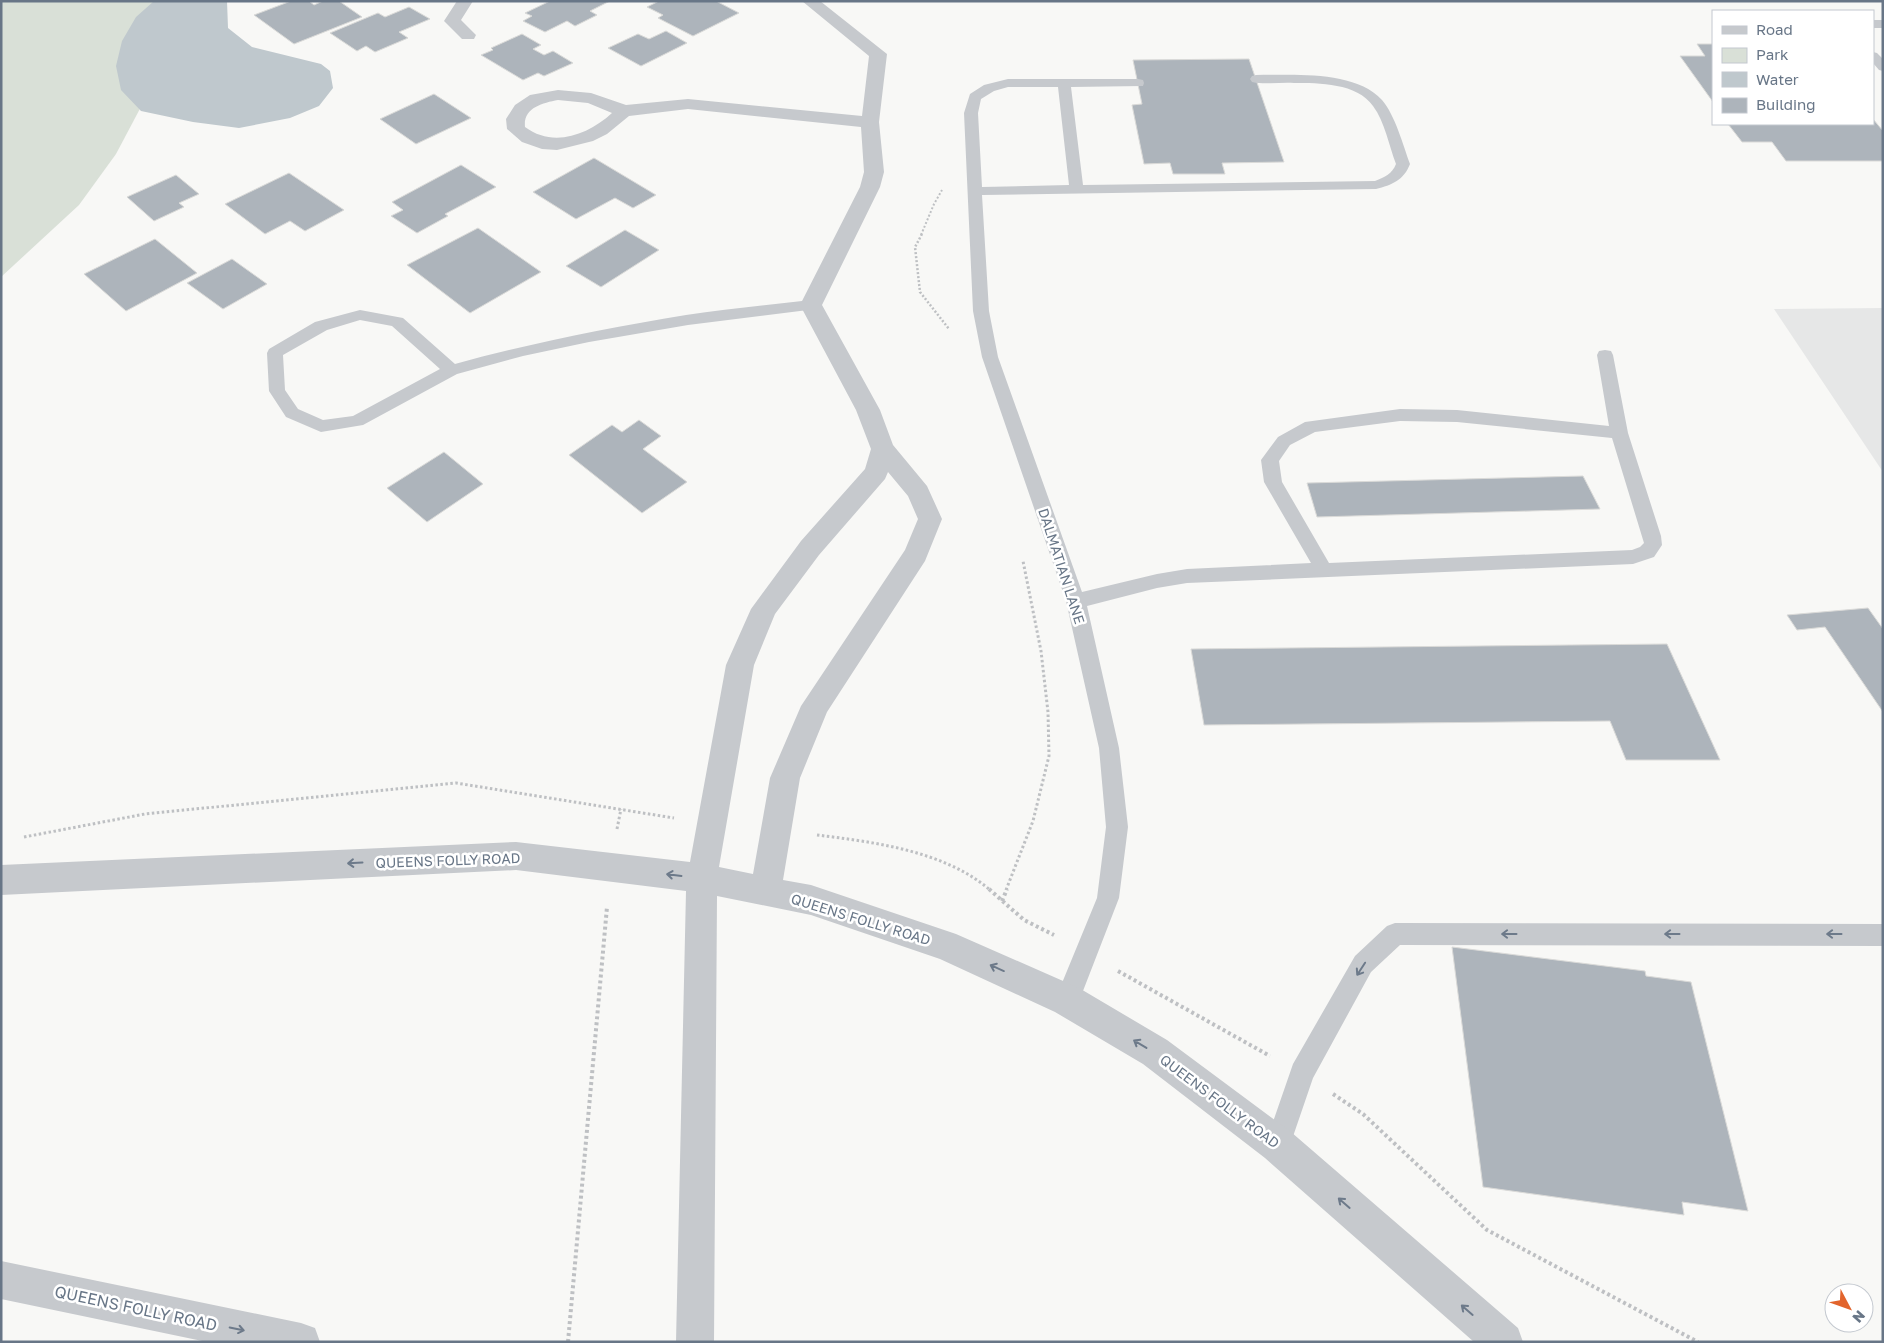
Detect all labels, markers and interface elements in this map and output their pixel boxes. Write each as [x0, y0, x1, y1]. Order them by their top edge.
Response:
legend [1712, 10, 1874, 125]
text: Road [1756, 20, 1793, 38]
text: Park [1756, 45, 1789, 63]
text: Water [1756, 70, 1799, 88]
text: Building [1756, 95, 1816, 113]
street label: DALMATIAN LANE [1035, 506, 1089, 626]
street label: QUEENS FOLLY ROAD [375, 849, 521, 871]
one-way arrow [347, 859, 363, 868]
one-way arrow [666, 870, 682, 880]
street label: QUEENS FOLLY ROAD [789, 890, 933, 948]
one-way arrow [1501, 929, 1518, 939]
one-way arrow [1664, 929, 1680, 939]
one-way arrow [1826, 929, 1842, 939]
one-way arrow [1356, 961, 1366, 975]
one-way arrow [990, 963, 1005, 973]
one-way arrow [1134, 1038, 1148, 1048]
street label: QUEENS FOLLY ROAD [1157, 1051, 1283, 1151]
one-way arrow [1338, 1197, 1351, 1209]
street label: QUEENS FOLLY ROAD [53, 1281, 219, 1335]
north arrow [1824, 1283, 1874, 1333]
one-way arrow [1461, 1304, 1474, 1315]
text: N [1849, 1307, 1869, 1326]
one-way arrow [229, 1324, 245, 1334]

